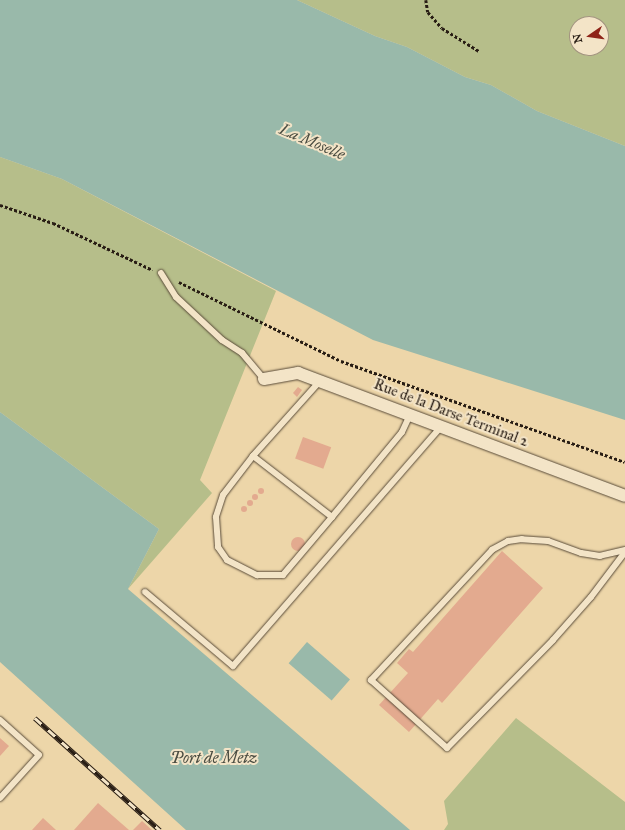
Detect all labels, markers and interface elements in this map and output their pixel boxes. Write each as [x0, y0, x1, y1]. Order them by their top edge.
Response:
north arrow [569, 16, 609, 56]
text: N [570, 33, 585, 45]
water label: La Moselle [276, 120, 348, 164]
street label: Rue de la Darse Terminal 2 [371, 375, 531, 451]
water label: Port de Metz [171, 748, 257, 768]

